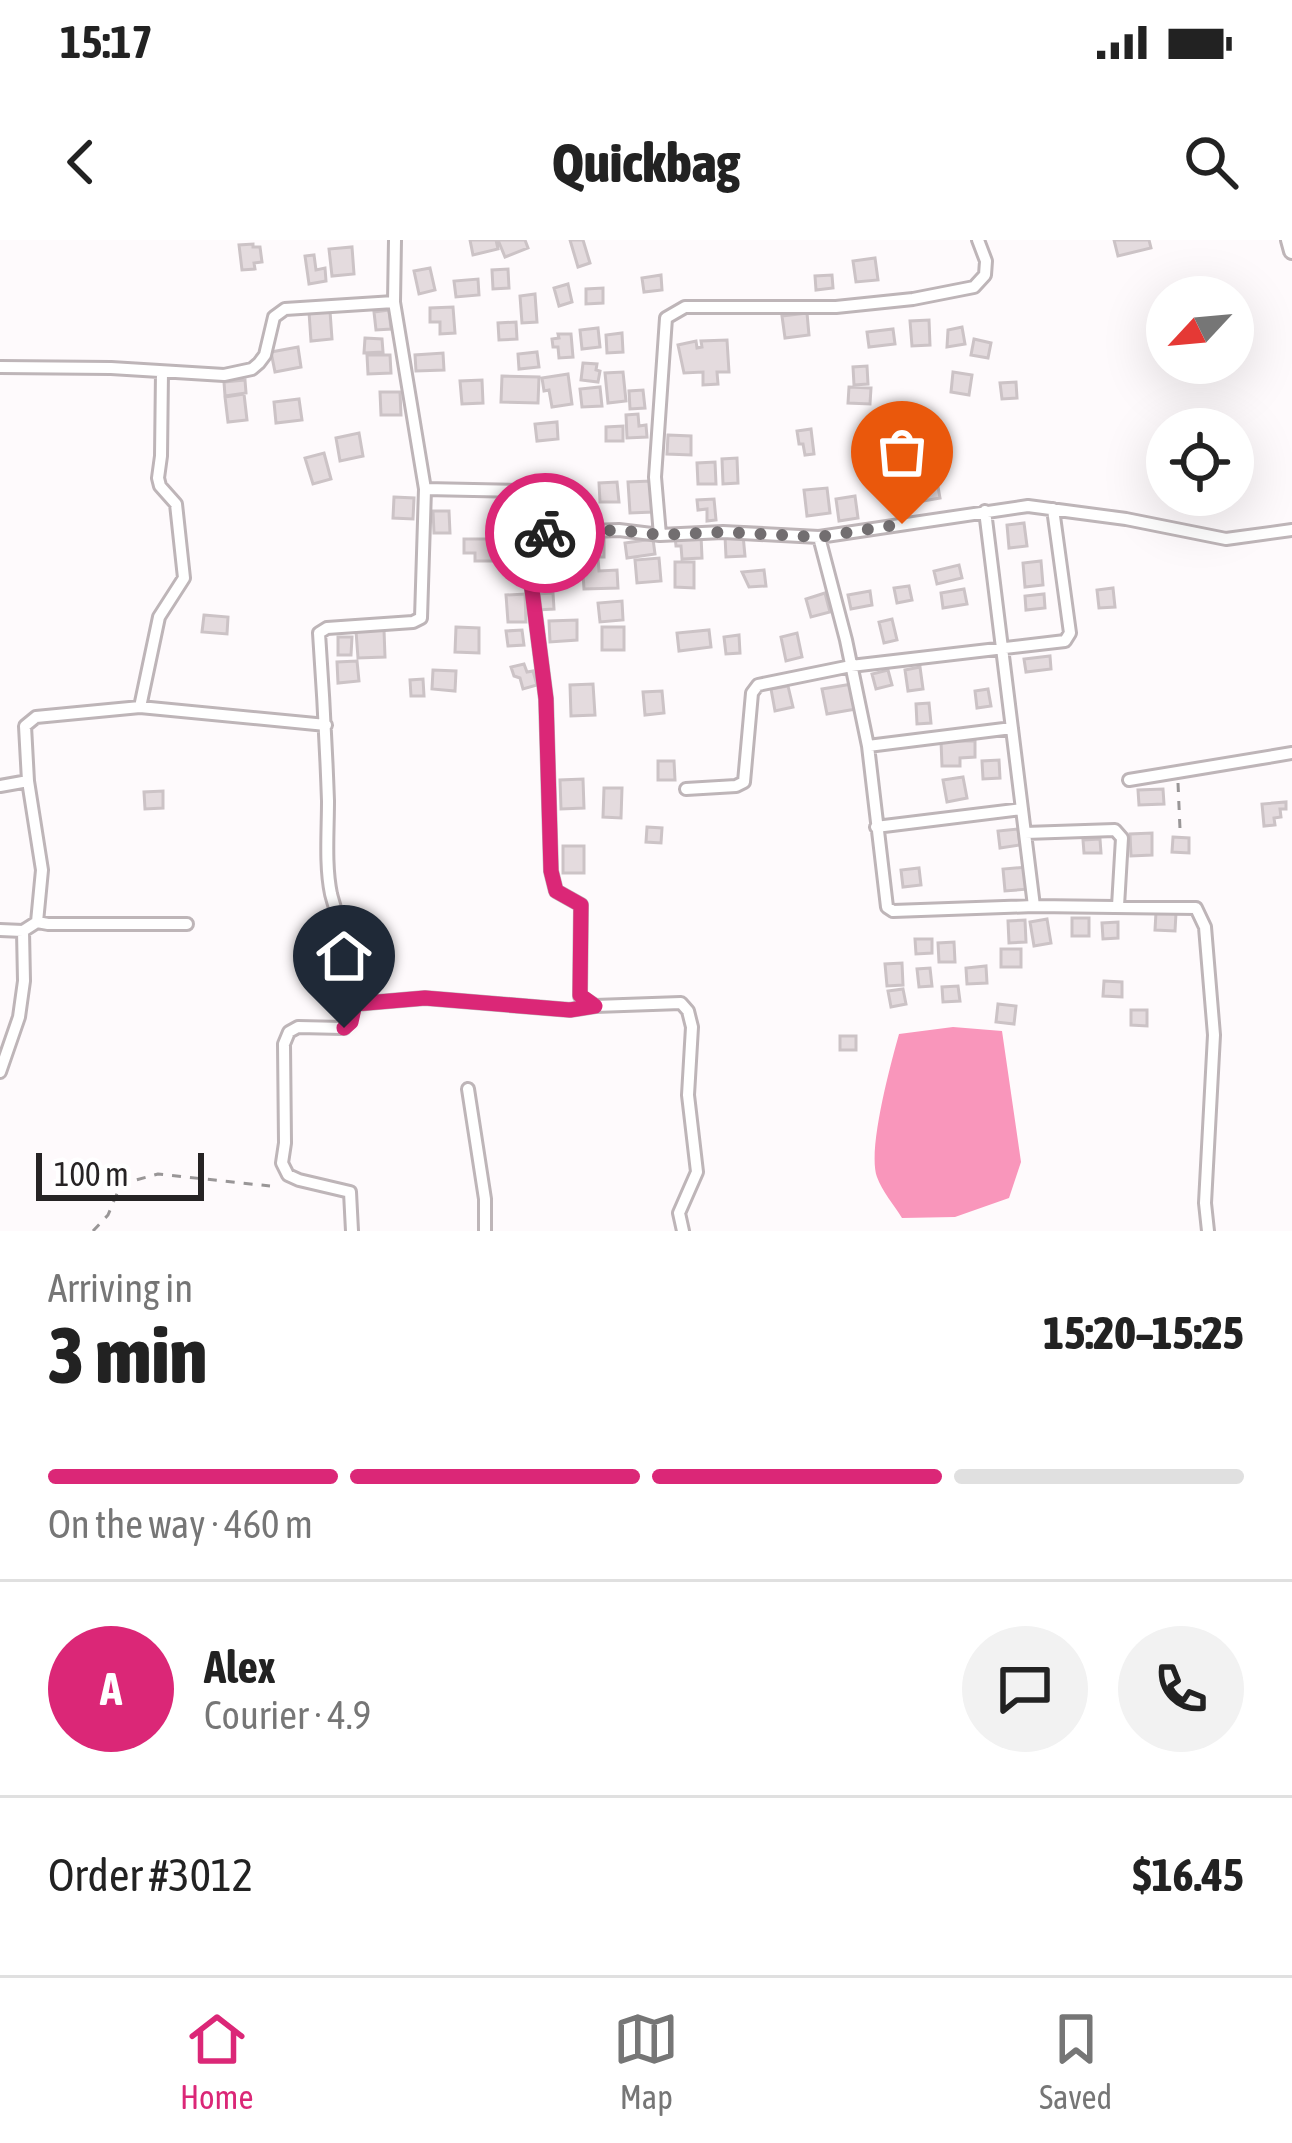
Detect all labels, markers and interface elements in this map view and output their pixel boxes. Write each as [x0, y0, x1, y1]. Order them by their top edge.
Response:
text: 15:17 [60, 16, 153, 68]
icon: back [48, 129, 114, 195]
icon: search [1178, 129, 1244, 195]
text: Quickbag [552, 132, 740, 193]
north arrow [1146, 276, 1254, 384]
map controls [1146, 276, 1254, 516]
pin [851, 401, 953, 524]
button: locate [1146, 408, 1254, 516]
icon: bag [869, 419, 935, 485]
courier [485, 473, 605, 593]
icon: bike [512, 500, 578, 566]
pin [293, 905, 395, 1028]
icon: home [311, 923, 377, 989]
scale bar [36, 1147, 204, 1200]
text: 100 m [54, 1155, 129, 1193]
text: Arriving in [48, 1266, 193, 1310]
text: 15:20–15:25 [1043, 1307, 1244, 1359]
text: 3 min [48, 1310, 207, 1400]
text: On the way · 460 m [48, 1502, 313, 1546]
button: chat [962, 1626, 1088, 1752]
button: phone [1118, 1626, 1244, 1752]
text: Alex [204, 1641, 276, 1693]
text: A [100, 1663, 122, 1715]
text: Courier · 4.9 [204, 1693, 371, 1737]
text: Order #3012 [48, 1849, 253, 1901]
text: $16.45 [1132, 1849, 1244, 1901]
tab: Home [180, 2006, 253, 2116]
tab: Map [613, 2006, 679, 2116]
tab: Saved [1039, 2006, 1112, 2116]

